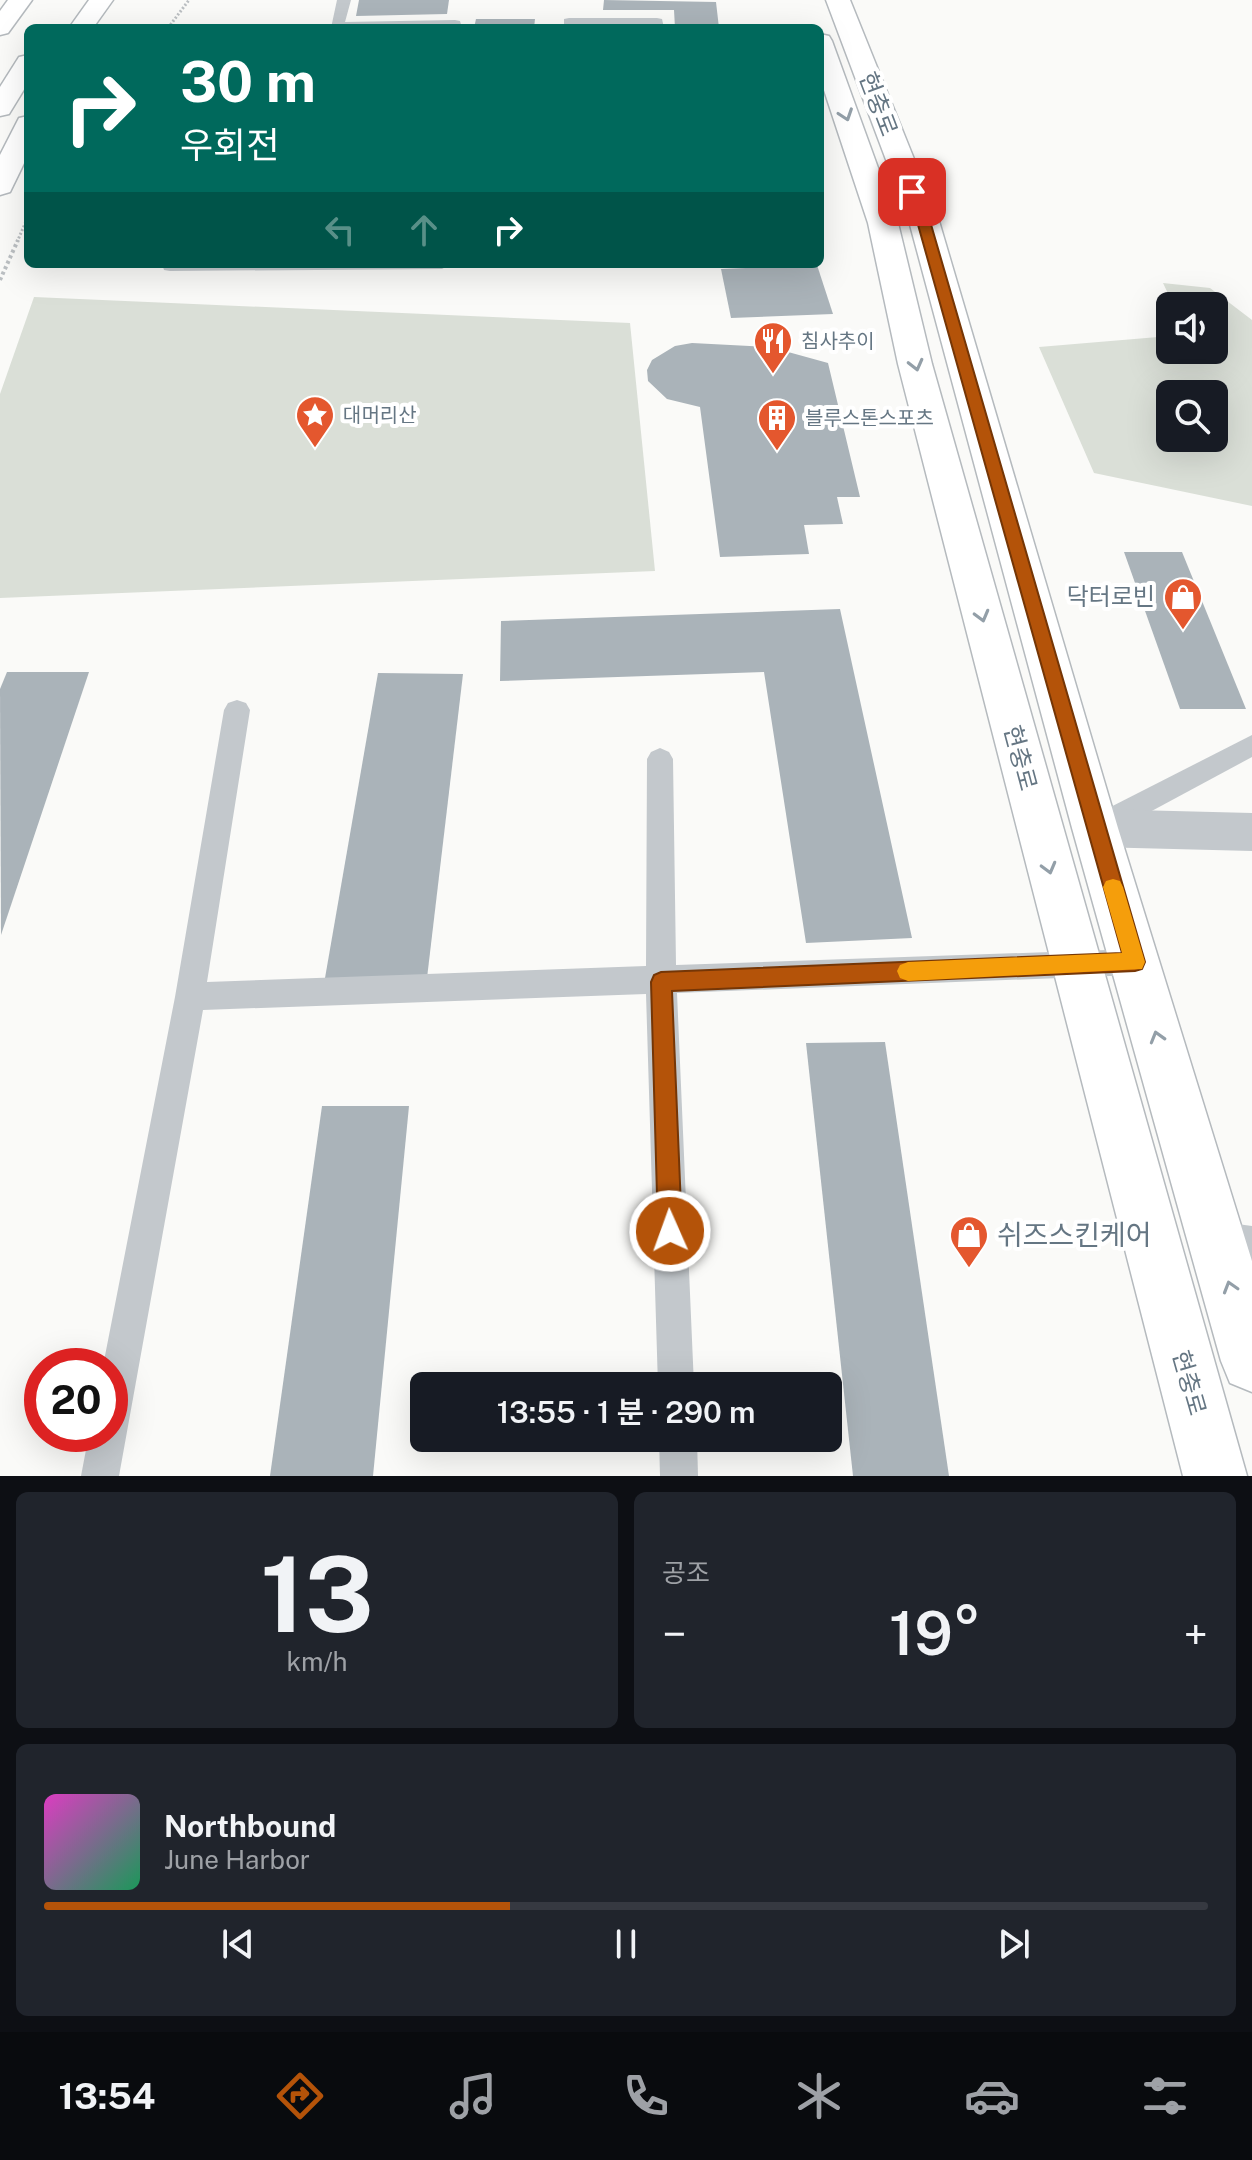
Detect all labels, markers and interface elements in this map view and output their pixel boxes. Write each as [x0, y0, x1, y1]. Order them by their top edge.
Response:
text: 30 m [180, 49, 316, 115]
icon: right [48, 56, 152, 160]
street label: 현충로 [854, 68, 904, 140]
one-way arrow [836, 107, 852, 121]
text: 우회전 [180, 124, 279, 166]
pin [878, 158, 946, 226]
icon: arrive [890, 170, 934, 214]
icon: left [318, 208, 362, 252]
icon: ahead [402, 208, 446, 252]
icon: right [486, 208, 530, 252]
map controls [1156, 292, 1228, 452]
button: sound [1156, 292, 1228, 364]
restaurant icon: 침사추이 [752, 320, 794, 375]
place label: 침사추이 [801, 329, 875, 353]
one-way arrow [906, 358, 923, 372]
button: search [1156, 380, 1228, 452]
place icon: 대머리산 [294, 394, 336, 449]
building icon: 블루스톤스포츠 [756, 397, 798, 452]
place label: 대머리산 [343, 403, 417, 427]
place label: 블루스톤스포츠 [805, 406, 934, 430]
shop icon: 닥터로빈 [1162, 576, 1204, 631]
place label: 닥터로빈 [1067, 582, 1155, 610]
one-way arrow [973, 609, 990, 623]
street label: 현충로 [999, 722, 1043, 793]
one-way arrow [1040, 860, 1057, 874]
one-way arrow [1150, 1031, 1166, 1044]
position arrow [628, 1189, 712, 1273]
shop icon: 쉬즈스킨케어 [948, 1214, 990, 1269]
place label: 쉬즈스킨케어 [997, 1218, 1152, 1251]
one-way arrow [1223, 1280, 1239, 1294]
street label: 현충로 [1167, 1347, 1213, 1418]
speed limit sign: 20 [24, 1348, 128, 1452]
text: 13:55 · 1 분 · 290 m [497, 1394, 755, 1430]
text: 13 [260, 1533, 374, 1655]
text: 공조 [662, 1557, 710, 1588]
text: 19° [889, 1598, 981, 1669]
text: − [662, 1608, 686, 1660]
text: + [1184, 1608, 1208, 1660]
text: km/h [286, 1646, 348, 1677]
text: Northbound [164, 1808, 336, 1844]
text: June Harbor [164, 1844, 310, 1875]
icon: previous [216, 1922, 260, 1966]
icon: pause [604, 1922, 648, 1966]
icon: next [992, 1922, 1036, 1966]
icon: directions [272, 2068, 328, 2124]
icon: music [445, 2068, 501, 2124]
icon: phone [618, 2068, 674, 2124]
icon: climate [791, 2068, 847, 2124]
icon: car [964, 2068, 1020, 2124]
icon: filters [1137, 2068, 1193, 2124]
text: 13:54 [59, 2075, 155, 2117]

